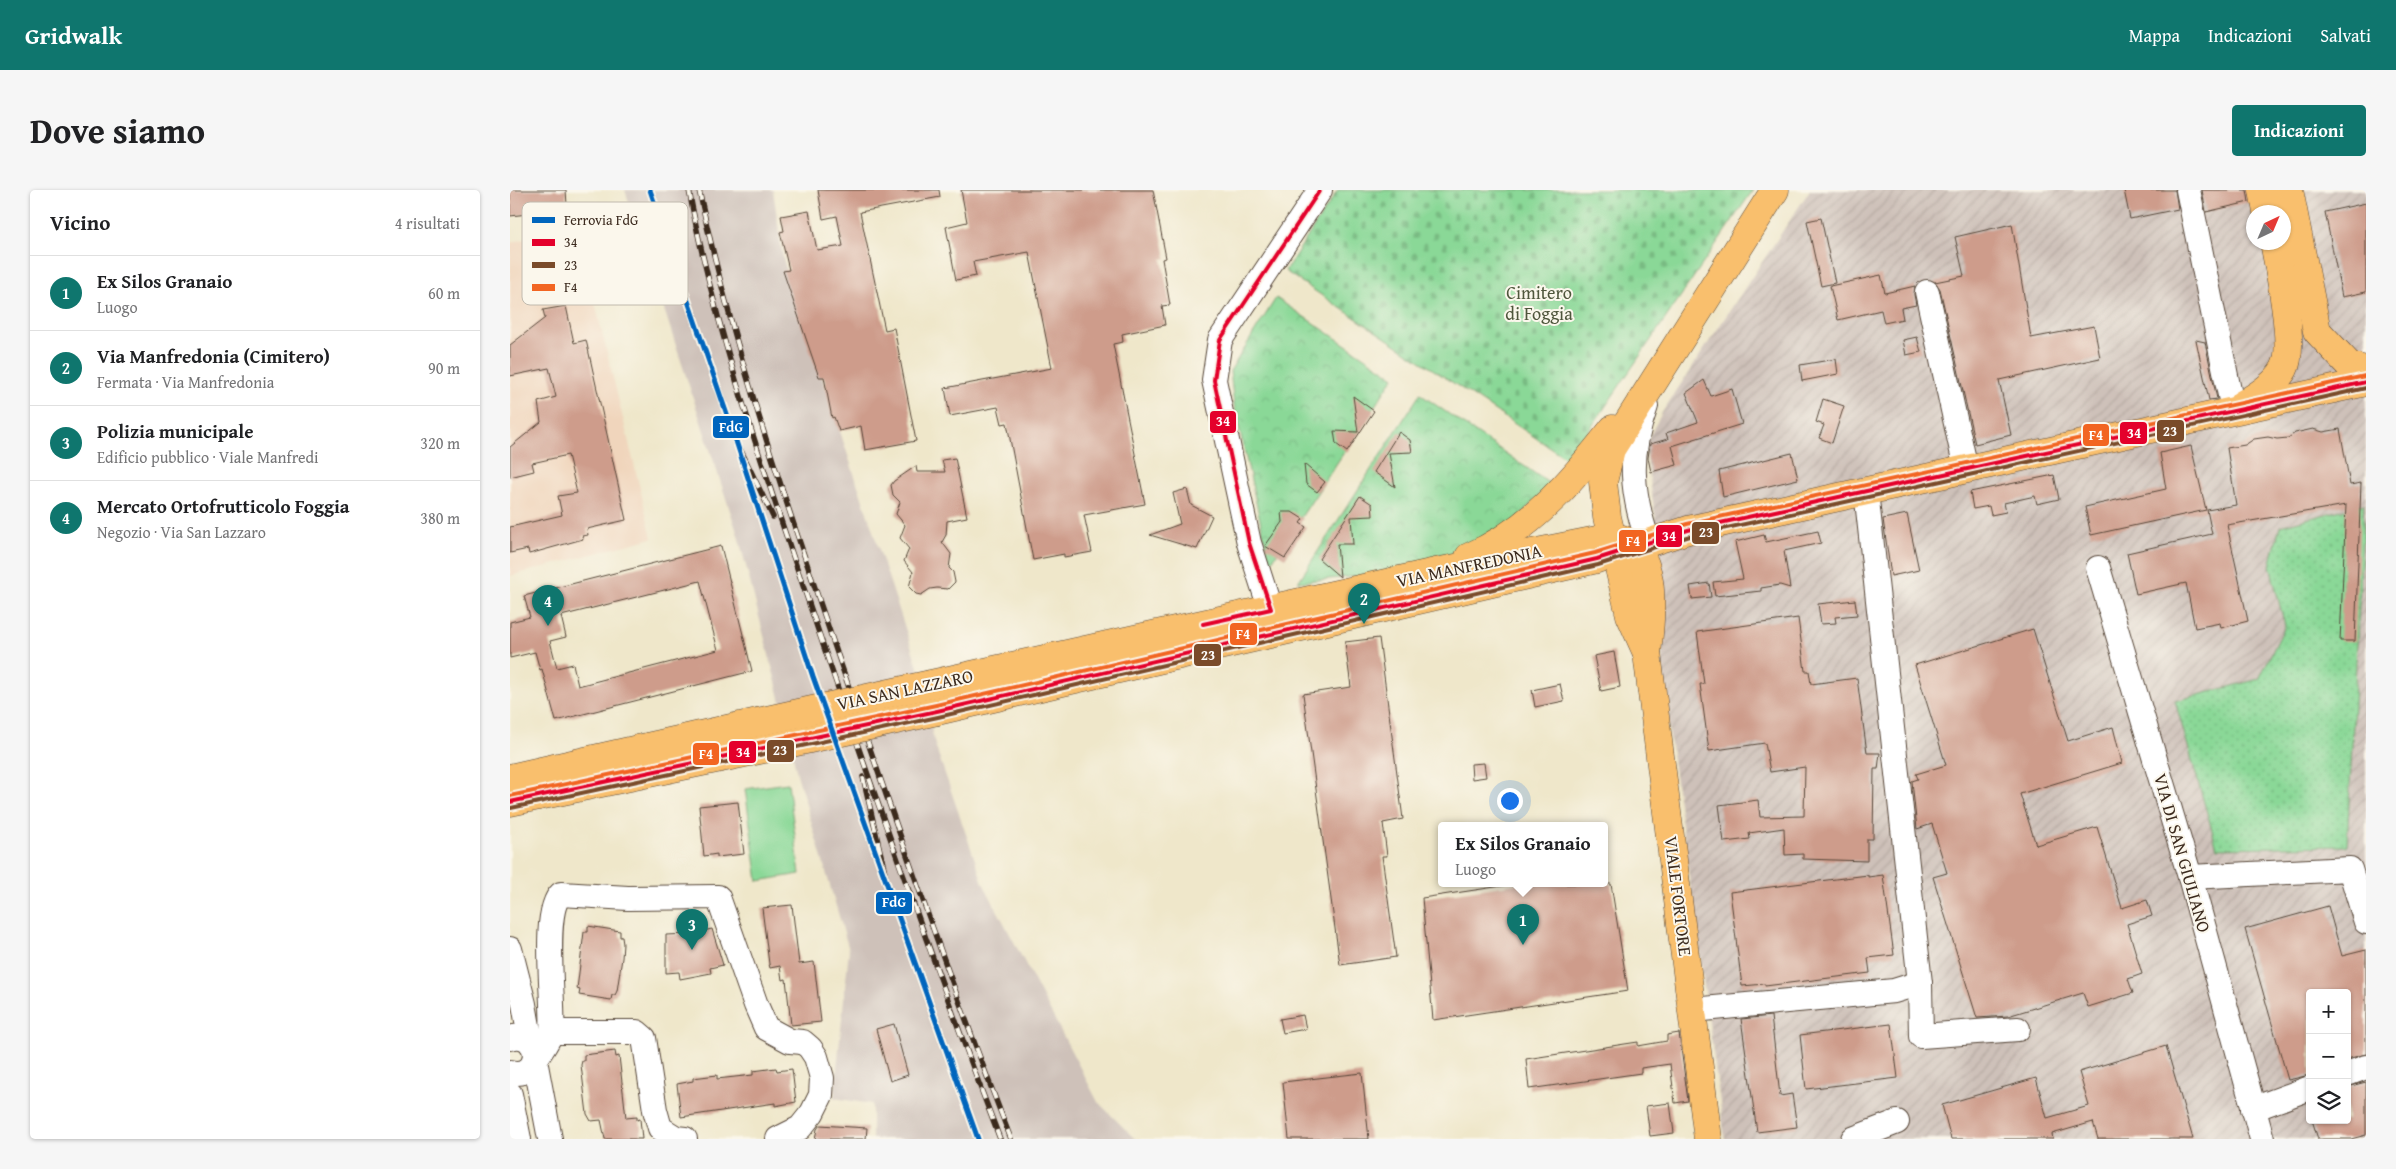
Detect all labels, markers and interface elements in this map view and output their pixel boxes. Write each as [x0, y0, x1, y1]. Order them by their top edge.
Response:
text: Gridwalk [25, 18, 122, 53]
text: Mappa [2129, 22, 2180, 49]
text: Indicazioni [2208, 22, 2292, 49]
text: Salvati [2320, 22, 2371, 49]
text: Dove siamo [30, 105, 205, 156]
button: Indicazioni [2232, 105, 2366, 156]
legend [522, 202, 688, 305]
north arrow [2246, 205, 2291, 250]
text: Vicino [50, 207, 110, 238]
text: Ferrovia FdG [564, 210, 638, 230]
text: 4 risultati [395, 211, 460, 235]
text: 34 [564, 232, 578, 252]
text: 23 [564, 255, 577, 275]
text: Ex Silos Granaio [97, 267, 232, 295]
text: F4 [564, 277, 578, 297]
park label: Cimitero di Foggia [1505, 279, 1573, 327]
text: 1 [62, 281, 70, 305]
text: 60 m [428, 281, 460, 305]
text: Luogo [97, 295, 138, 319]
text: Via Manfredonia (Cimitero) [97, 342, 330, 370]
text: 2 [62, 356, 70, 380]
text: 90 m [428, 356, 460, 380]
text: Fermata · Via Manfredonia [97, 370, 274, 394]
line badge: 34 [1209, 410, 1237, 434]
text: 34 [1216, 411, 1230, 431]
line badge: FdG [712, 415, 750, 439]
text: Polizia municipale [97, 417, 254, 445]
text: FdG [719, 417, 743, 437]
line badge: 23 [2156, 419, 2185, 443]
line badge: 34 [2119, 421, 2148, 445]
text: 23 [2163, 421, 2177, 441]
line badge: F4 [2082, 423, 2110, 447]
text: 34 [2127, 423, 2141, 443]
text: F4 [2089, 425, 2103, 445]
text: 3 [62, 431, 70, 455]
text: 320 m [420, 431, 460, 455]
text: Edificio pubblico · Viale Manfredi [97, 445, 319, 469]
text: Mercato Ortofrutticolo Foggia [97, 492, 350, 520]
text: 4 [62, 506, 70, 530]
text: 380 m [420, 506, 460, 530]
text: Negozio · Via San Lazzaro [97, 520, 266, 544]
line badge: 23 [1691, 521, 1720, 545]
text: 23 [1699, 522, 1713, 542]
line badge: 34 [1655, 524, 1683, 548]
text: 34 [1662, 526, 1676, 546]
line badge: F4 [1618, 529, 1647, 553]
text: F4 [1626, 531, 1640, 551]
street label: VIA MANFREDONIA [1394, 537, 1544, 594]
pin: 2 [1348, 583, 1380, 624]
pin: 4 [532, 585, 564, 626]
line badge: F4 [1229, 622, 1258, 646]
text: F4 [1236, 624, 1250, 644]
line badge: 23 [1193, 643, 1222, 667]
text: 23 [1201, 645, 1215, 665]
street label: VIA SAN LAZZARO [834, 662, 976, 717]
line badge: 23 [766, 739, 795, 763]
line badge: 34 [728, 740, 757, 764]
text: 23 [773, 740, 787, 760]
line badge: F4 [692, 742, 720, 766]
text: 34 [736, 742, 750, 762]
text: F4 [699, 744, 713, 764]
street label: VIA DI SAN GIULIANO [2147, 770, 2218, 935]
your location [1497, 788, 1523, 814]
popup [1438, 822, 1608, 887]
text: Ex Silos Granaio [1455, 829, 1591, 857]
street label: VIALE FORTORE [1658, 835, 1699, 957]
text: Luogo [1455, 857, 1496, 881]
line badge: FdG [875, 891, 913, 915]
text: FdG [882, 892, 906, 912]
pin: 1 [1507, 904, 1539, 945]
pin: 3 [676, 909, 708, 950]
map controls [2306, 989, 2351, 1124]
button: + [2306, 989, 2351, 1034]
button: − [2306, 1034, 2351, 1079]
button: layers [2306, 1079, 2351, 1124]

